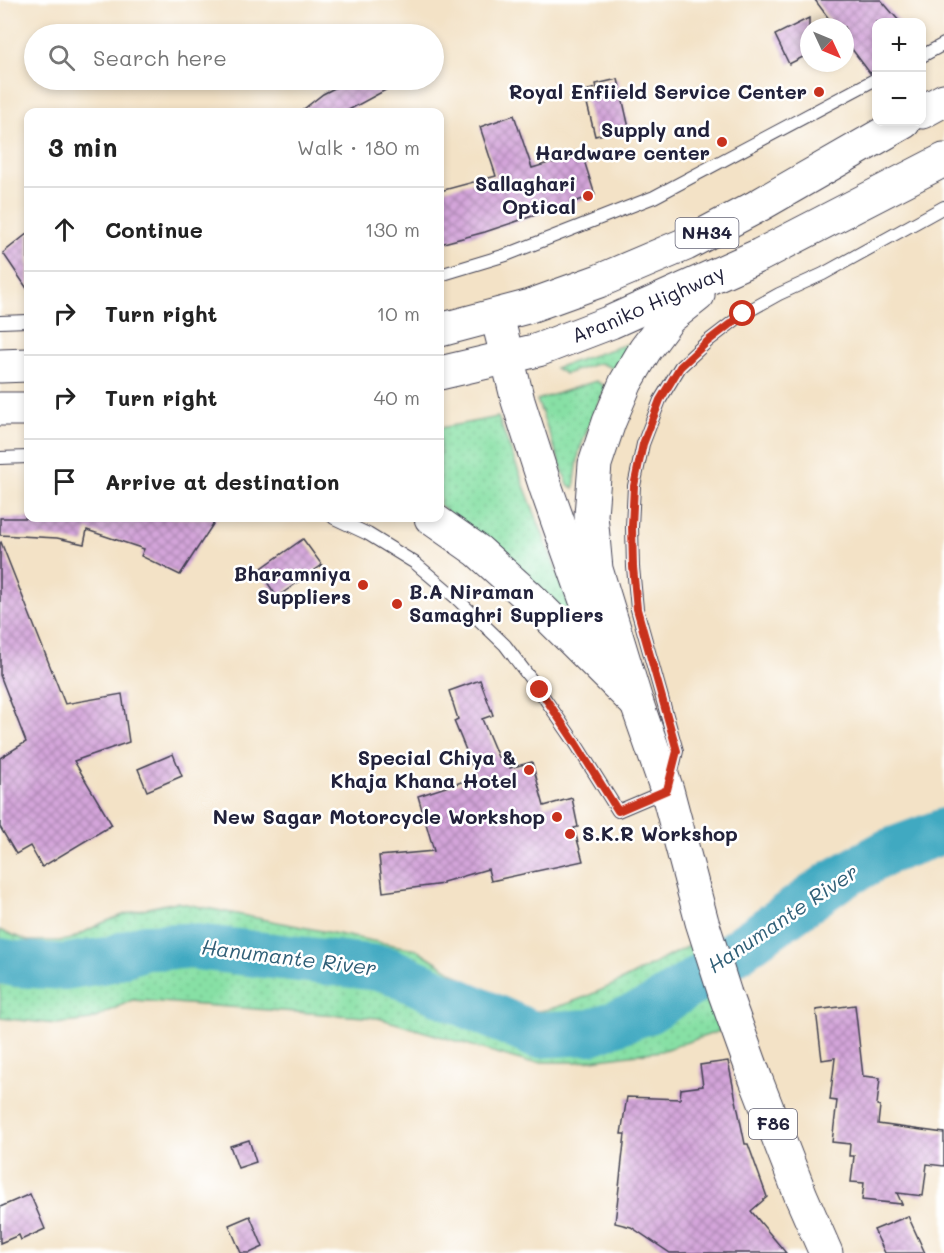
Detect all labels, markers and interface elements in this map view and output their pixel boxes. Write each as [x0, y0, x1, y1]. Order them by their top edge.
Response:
north arrow [800, 18, 854, 72]
map controls [872, 18, 926, 126]
button: + [872, 18, 926, 72]
search box [24, 24, 444, 90]
icon: search [45, 41, 78, 74]
text: Search here [93, 43, 227, 72]
button: − [872, 72, 926, 126]
place label: Royal Enfiield Service Center [509, 78, 807, 104]
marker: Royal Enfiield Service Center [812, 85, 826, 99]
place label: Supply and Hardware center [535, 116, 710, 165]
text: 3 min [48, 130, 117, 164]
text: Walk · 180 m [297, 134, 420, 160]
marker: Supply and Hardware center [715, 135, 729, 149]
place label: Sallaghari Optical [475, 170, 576, 219]
marker: Sallaghari Optical [581, 189, 595, 203]
icon: ahead [48, 213, 81, 246]
text: Continue [105, 215, 203, 244]
text: 130 m [365, 216, 420, 242]
road number: NH34 [676, 218, 738, 248]
street label: Araniko Highway [568, 259, 728, 348]
icon: right [48, 297, 81, 330]
text: Turn right [105, 299, 217, 328]
text: 10 m [376, 300, 420, 326]
route start [729, 300, 755, 326]
icon: right [48, 381, 81, 414]
text: Turn right [105, 383, 217, 412]
text: 40 m [374, 384, 420, 410]
icon: arrive [48, 465, 81, 498]
text: Arrive at destination [105, 467, 340, 496]
place label: Bharamniya Suppliers [234, 560, 351, 609]
marker: Bharamniya Suppliers [356, 578, 370, 592]
place label: B.A Niraman Samaghri Suppliers [409, 578, 604, 627]
marker: B.A Niraman Samaghri Suppliers [390, 597, 404, 611]
route end [526, 676, 552, 702]
place label: Special Chiya & Khaja Khana Hotel [331, 744, 517, 793]
marker: Special Chiya & Khaja Khana Hotel [522, 763, 536, 777]
place label: New Sagar Motorcycle Workshop [213, 803, 545, 829]
marker: New Sagar Motorcycle Workshop [550, 810, 564, 824]
place label: S.K.R Workshop [582, 820, 738, 846]
marker: S.K.R Workshop [563, 827, 577, 841]
water label: Hanumante River [702, 857, 863, 978]
water label: Hanumante River [200, 932, 378, 981]
road number: F86 [749, 1109, 797, 1139]

